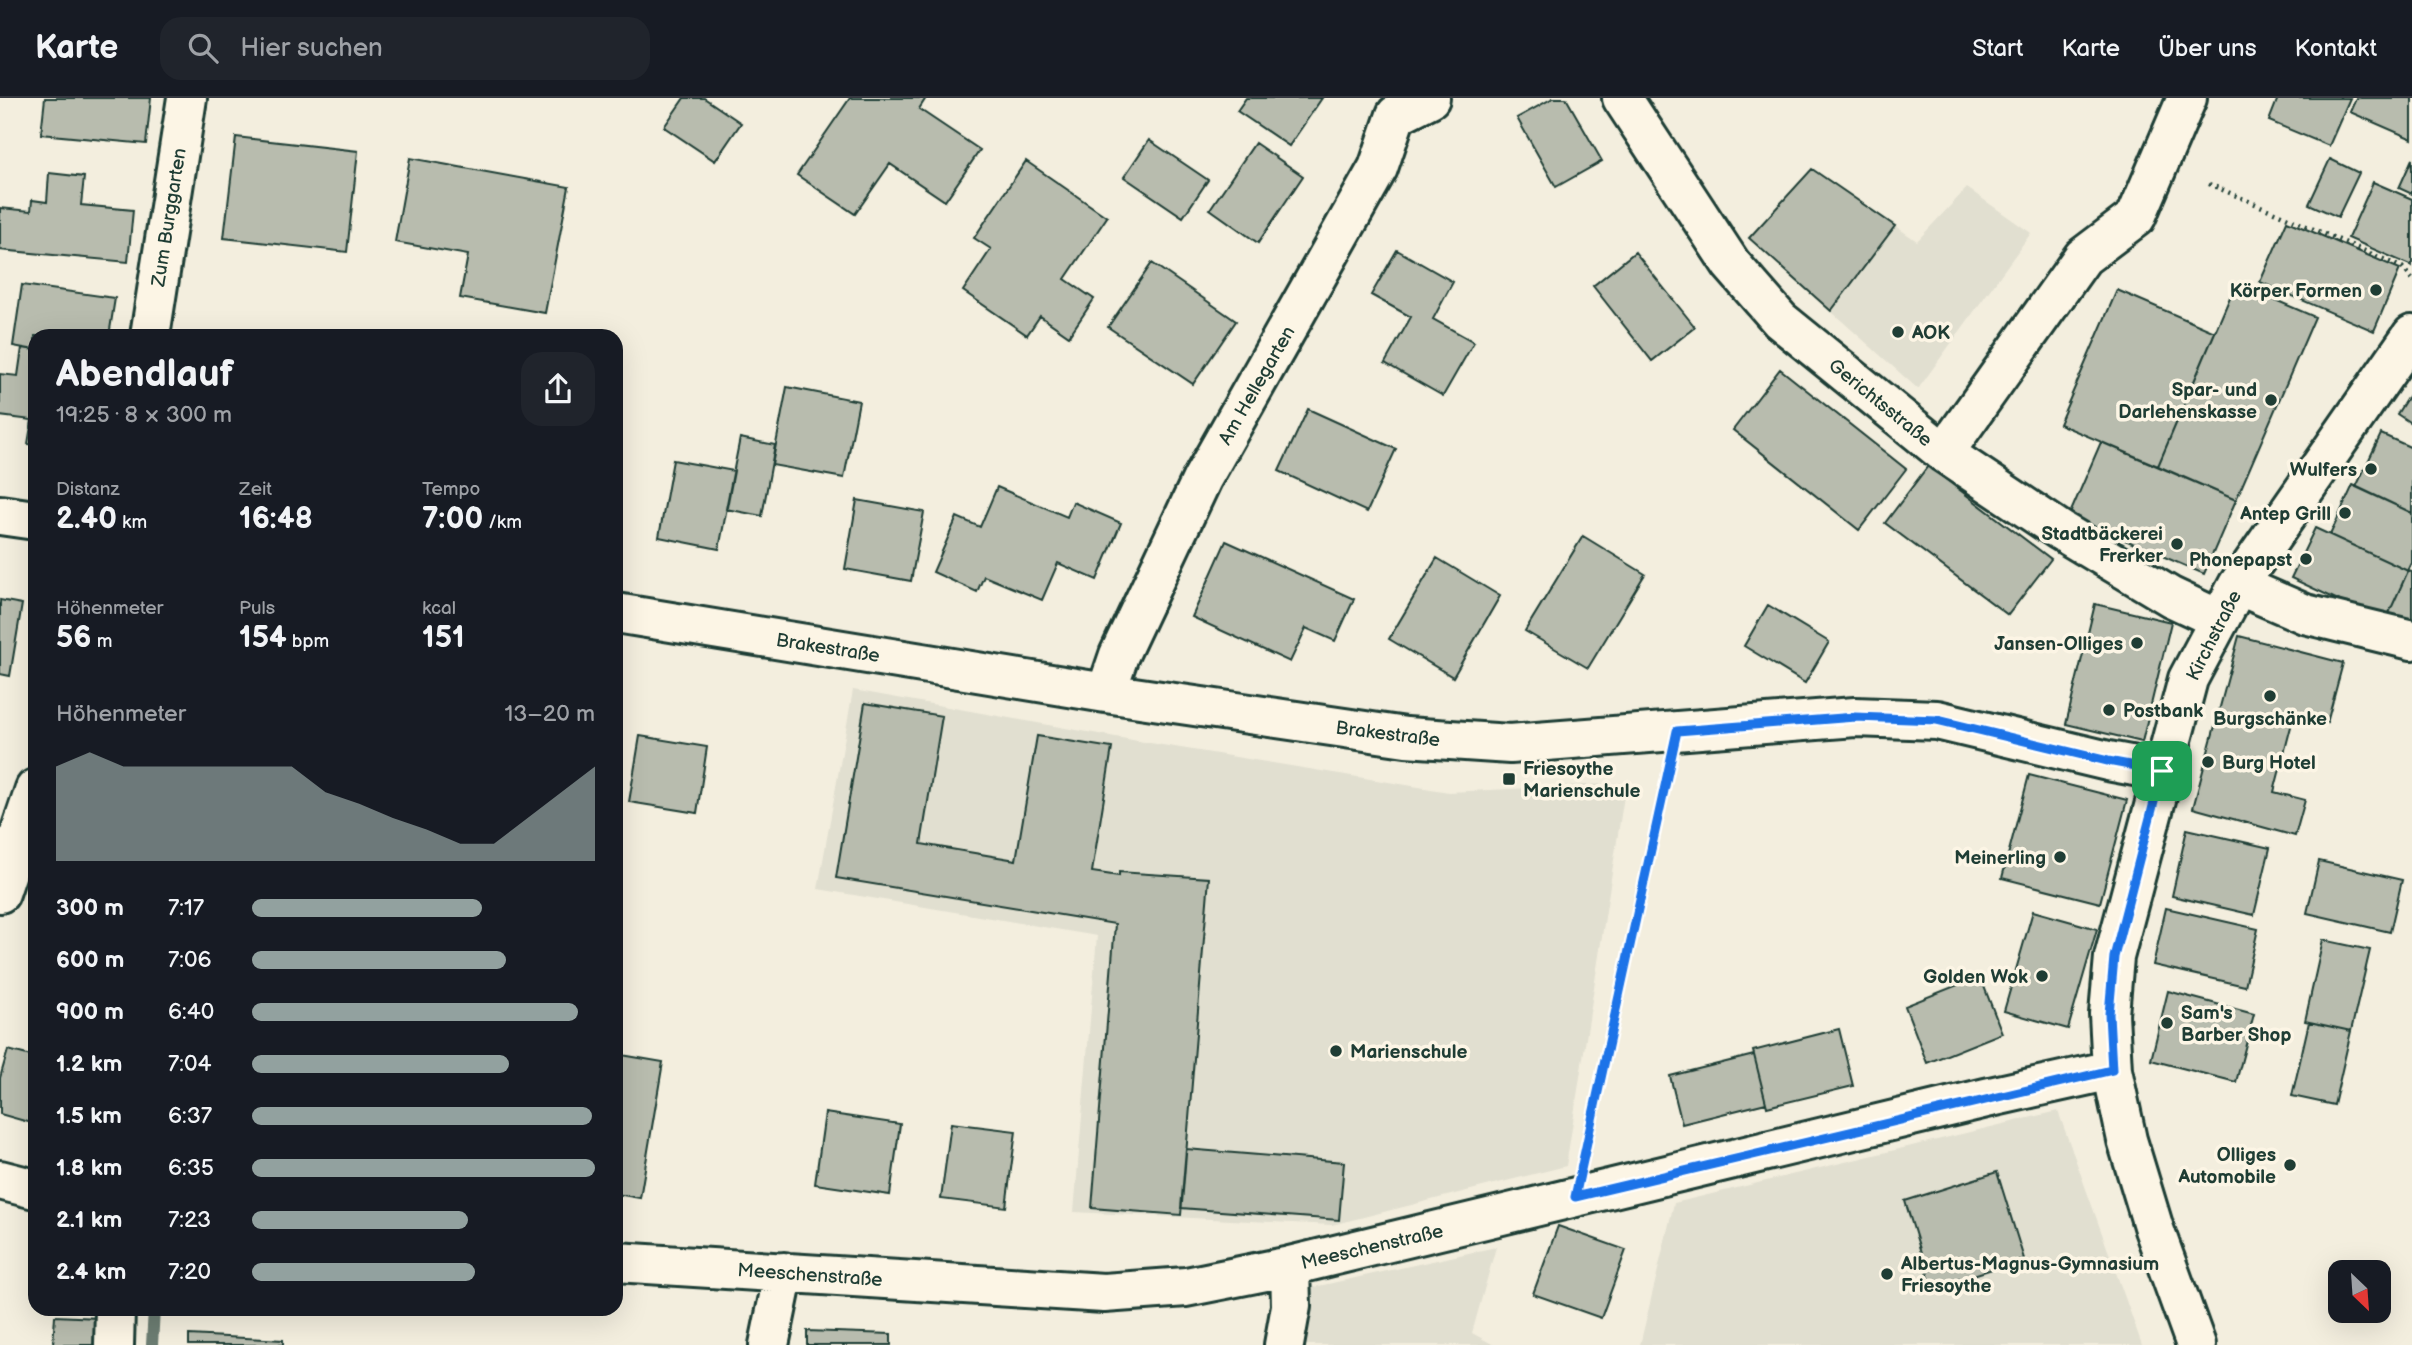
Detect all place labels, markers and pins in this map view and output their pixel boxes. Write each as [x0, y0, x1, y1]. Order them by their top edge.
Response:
place label: Körper Formen [2230, 280, 2362, 303]
marker: Körper Formen [2368, 282, 2384, 298]
place label: AOK [1911, 322, 1950, 345]
marker: AOK [1890, 324, 1906, 340]
place label: Spar- und Darlehenskasse [2118, 379, 2257, 424]
marker: Spar- und Darlehenskasse [2263, 392, 2279, 408]
place label: Wulfers [2290, 459, 2357, 482]
marker: Wulfers [2363, 461, 2379, 477]
place label: Antep Grill [2239, 503, 2331, 526]
marker: Antep Grill [2337, 505, 2353, 521]
place label: Stadtbäckerei Frerker [2041, 523, 2163, 568]
marker: Stadtbäckerei Frerker [2169, 536, 2185, 552]
place label: Phonepapst [2189, 549, 2293, 572]
marker: Phonepapst [2298, 551, 2314, 567]
place label: Jansen-Olliges [1994, 633, 2123, 656]
marker: Jansen-Olliges [2129, 635, 2145, 651]
marker: Burgschänke [2262, 688, 2278, 704]
place label: Postbank [2123, 700, 2203, 723]
marker: Postbank [2101, 702, 2117, 718]
place label: Burgschänke [2213, 708, 2327, 731]
pin [2132, 741, 2192, 801]
place label: Burg Hotel [2222, 752, 2316, 775]
marker: Burg Hotel [2200, 754, 2216, 770]
place label: Friesoythe Marienschule [1523, 758, 1641, 803]
marker: Friesoythe Marienschule [1501, 771, 1517, 787]
place label: Meinerling [1954, 847, 2046, 870]
marker: Meinerling [2052, 849, 2068, 865]
place label: Golden Wok [1923, 966, 2028, 989]
marker: Golden Wok [2034, 968, 2050, 984]
place label: Sam's Barber Shop [2181, 1002, 2291, 1047]
marker: Sam's Barber Shop [2159, 1015, 2175, 1031]
place label: Marienschule [1350, 1041, 1468, 1064]
marker: Marienschule [1328, 1043, 1344, 1059]
place label: Olliges Automobile [2177, 1144, 2276, 1189]
marker: Olliges Automobile [2282, 1157, 2298, 1173]
place label: Albertus-Magnus-Gymnasium Friesoythe [1900, 1253, 2159, 1298]
marker: Albertus-Magnus-Gymnasium Friesoythe [1879, 1266, 1895, 1282]

